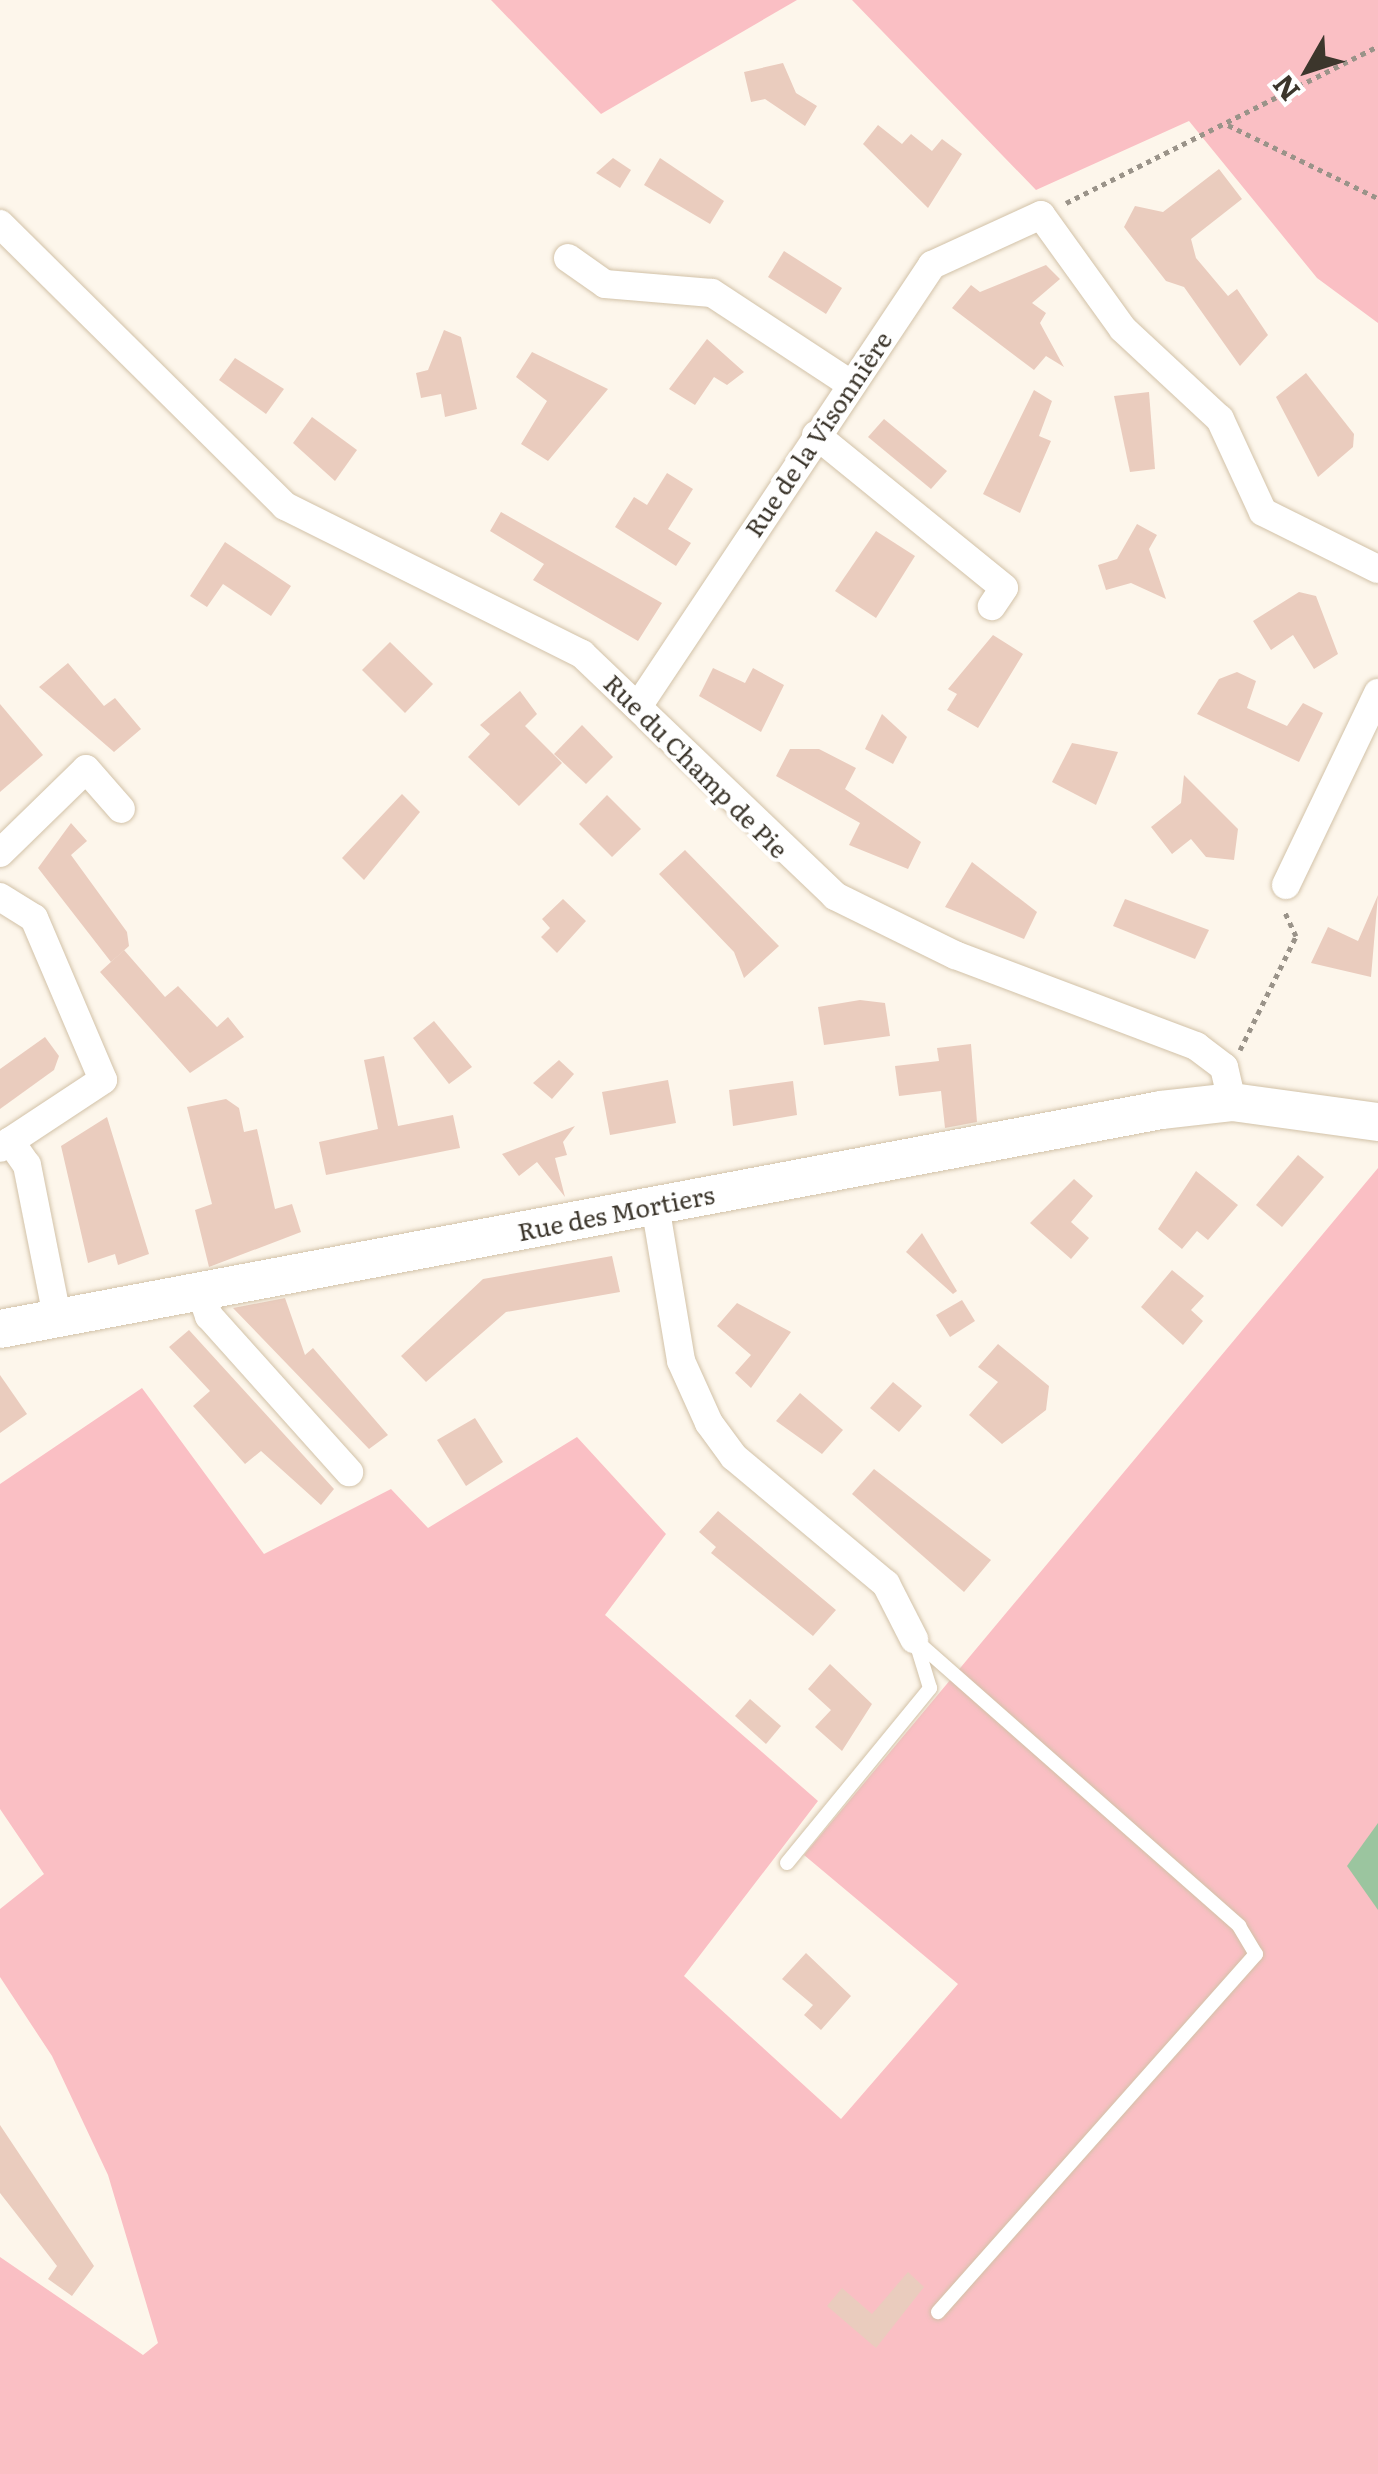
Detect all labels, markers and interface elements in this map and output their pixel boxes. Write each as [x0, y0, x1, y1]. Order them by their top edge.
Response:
north arrow [1258, 20, 1358, 120]
text: N [1261, 67, 1308, 111]
street label: Rue de la Visonnière [738, 326, 898, 542]
street label: Rue du Champ de Pie [598, 668, 794, 864]
street label: Rue des Mortiers [515, 1179, 717, 1247]

